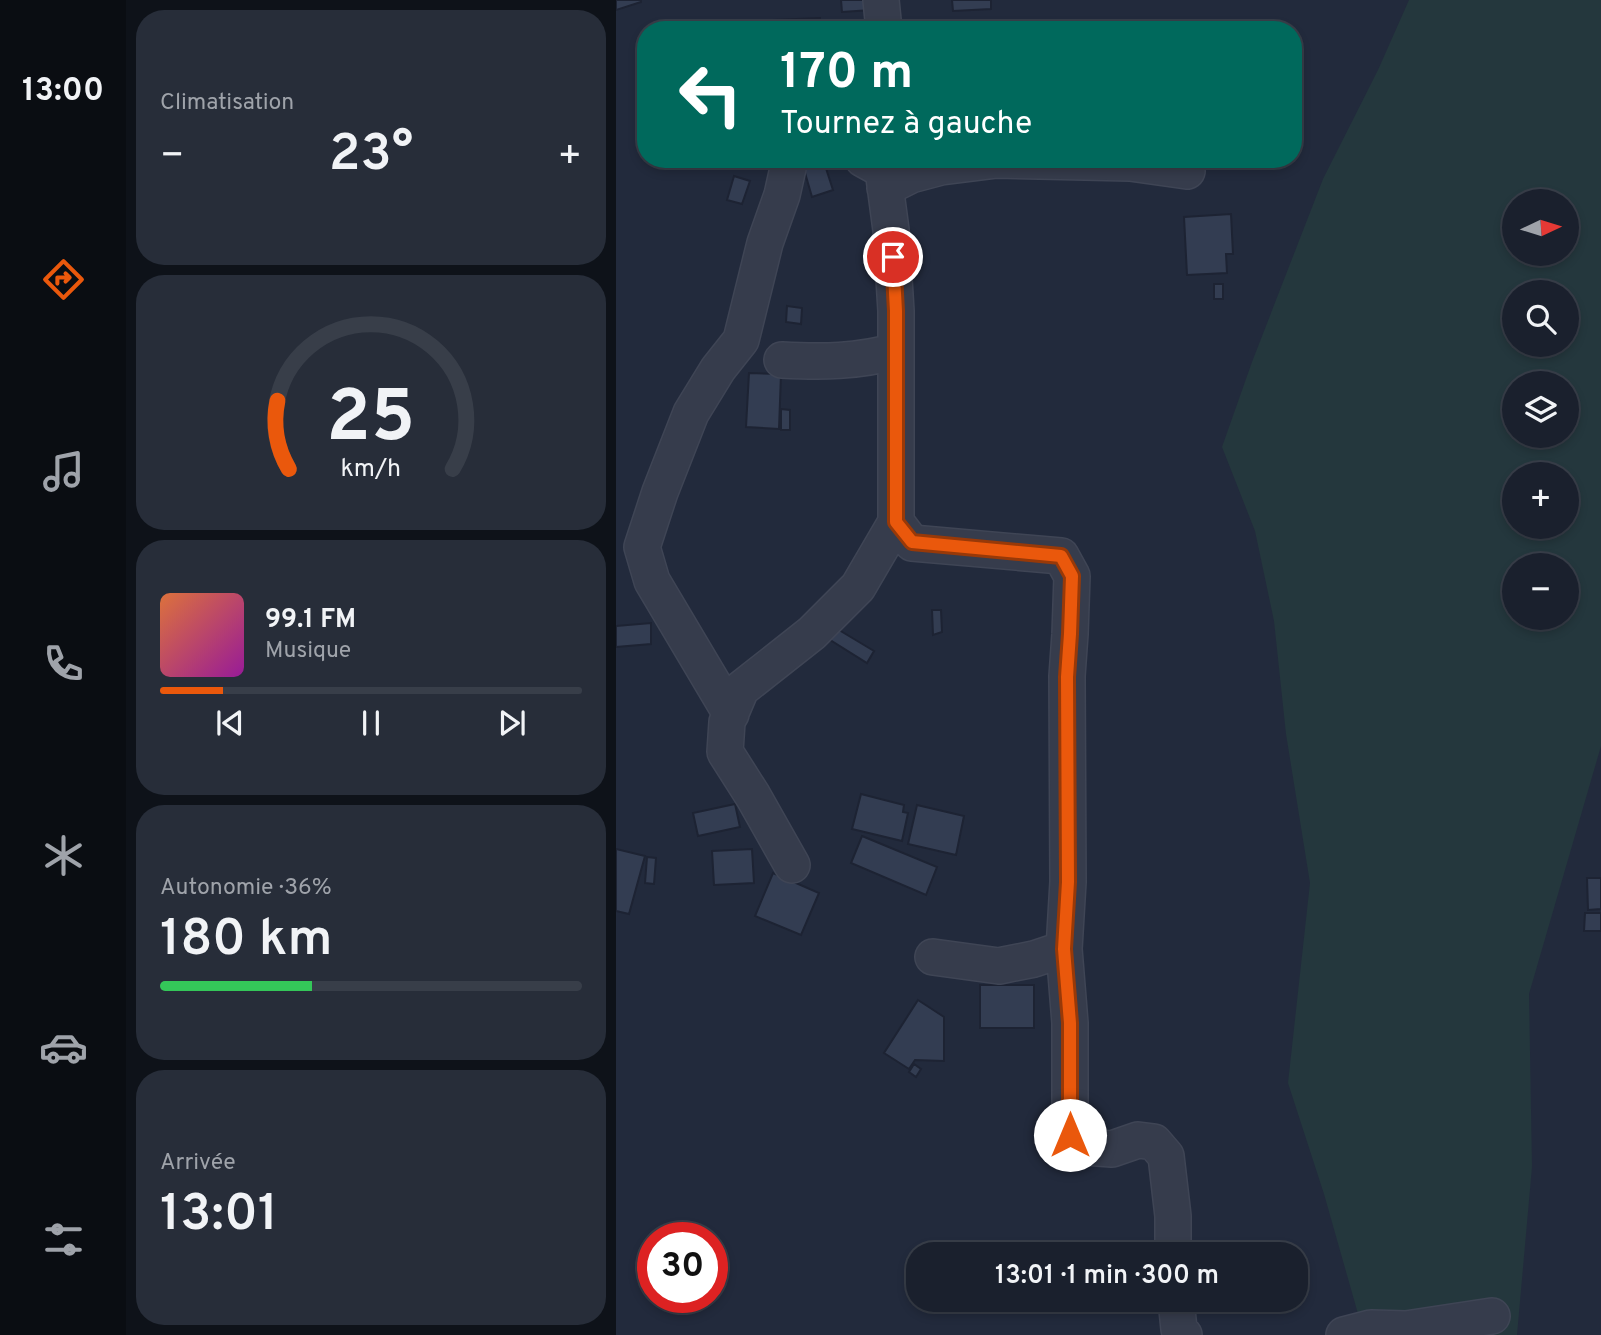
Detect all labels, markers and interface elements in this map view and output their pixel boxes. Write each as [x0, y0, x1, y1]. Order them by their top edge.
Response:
text: 170 m [780, 44, 913, 106]
icon: left [665, 49, 756, 140]
text: 13:00 [22, 72, 104, 112]
text: Climatisation [160, 89, 294, 118]
text: Tournez à gauche [780, 105, 1032, 145]
text: 23° [329, 123, 413, 189]
text: − [160, 133, 185, 182]
text: + [557, 133, 582, 182]
north arrow [1502, 189, 1578, 266]
map controls [1502, 189, 1579, 630]
pin [863, 227, 923, 287]
icon: arrive [874, 238, 912, 276]
icon: directions [39, 255, 88, 304]
button: search [1502, 280, 1579, 357]
button: layers [1502, 371, 1579, 448]
text: 25 [327, 375, 416, 467]
icon: music [39, 447, 88, 496]
text: km/h [341, 453, 401, 485]
button: + [1502, 462, 1579, 539]
button: − [1502, 553, 1579, 630]
text: 99.1 FM [265, 604, 356, 637]
text: Musique [265, 637, 351, 666]
icon: phone [39, 639, 88, 688]
icon: previous [211, 704, 249, 742]
icon: pause [352, 704, 390, 742]
icon: next [493, 704, 531, 742]
icon: climate [39, 831, 88, 880]
text: Autonomie · 36% [160, 874, 332, 903]
text: 180 km [160, 908, 333, 974]
icon: car [39, 1023, 88, 1072]
position arrow [1033, 1098, 1107, 1172]
text: Arrivée [160, 1149, 236, 1178]
text: 13:01 [160, 1183, 278, 1249]
icon: filters [39, 1215, 88, 1264]
speed limit sign: 30 [637, 1222, 728, 1313]
text: 13:01 · 1 min · 300 m [995, 1260, 1219, 1293]

